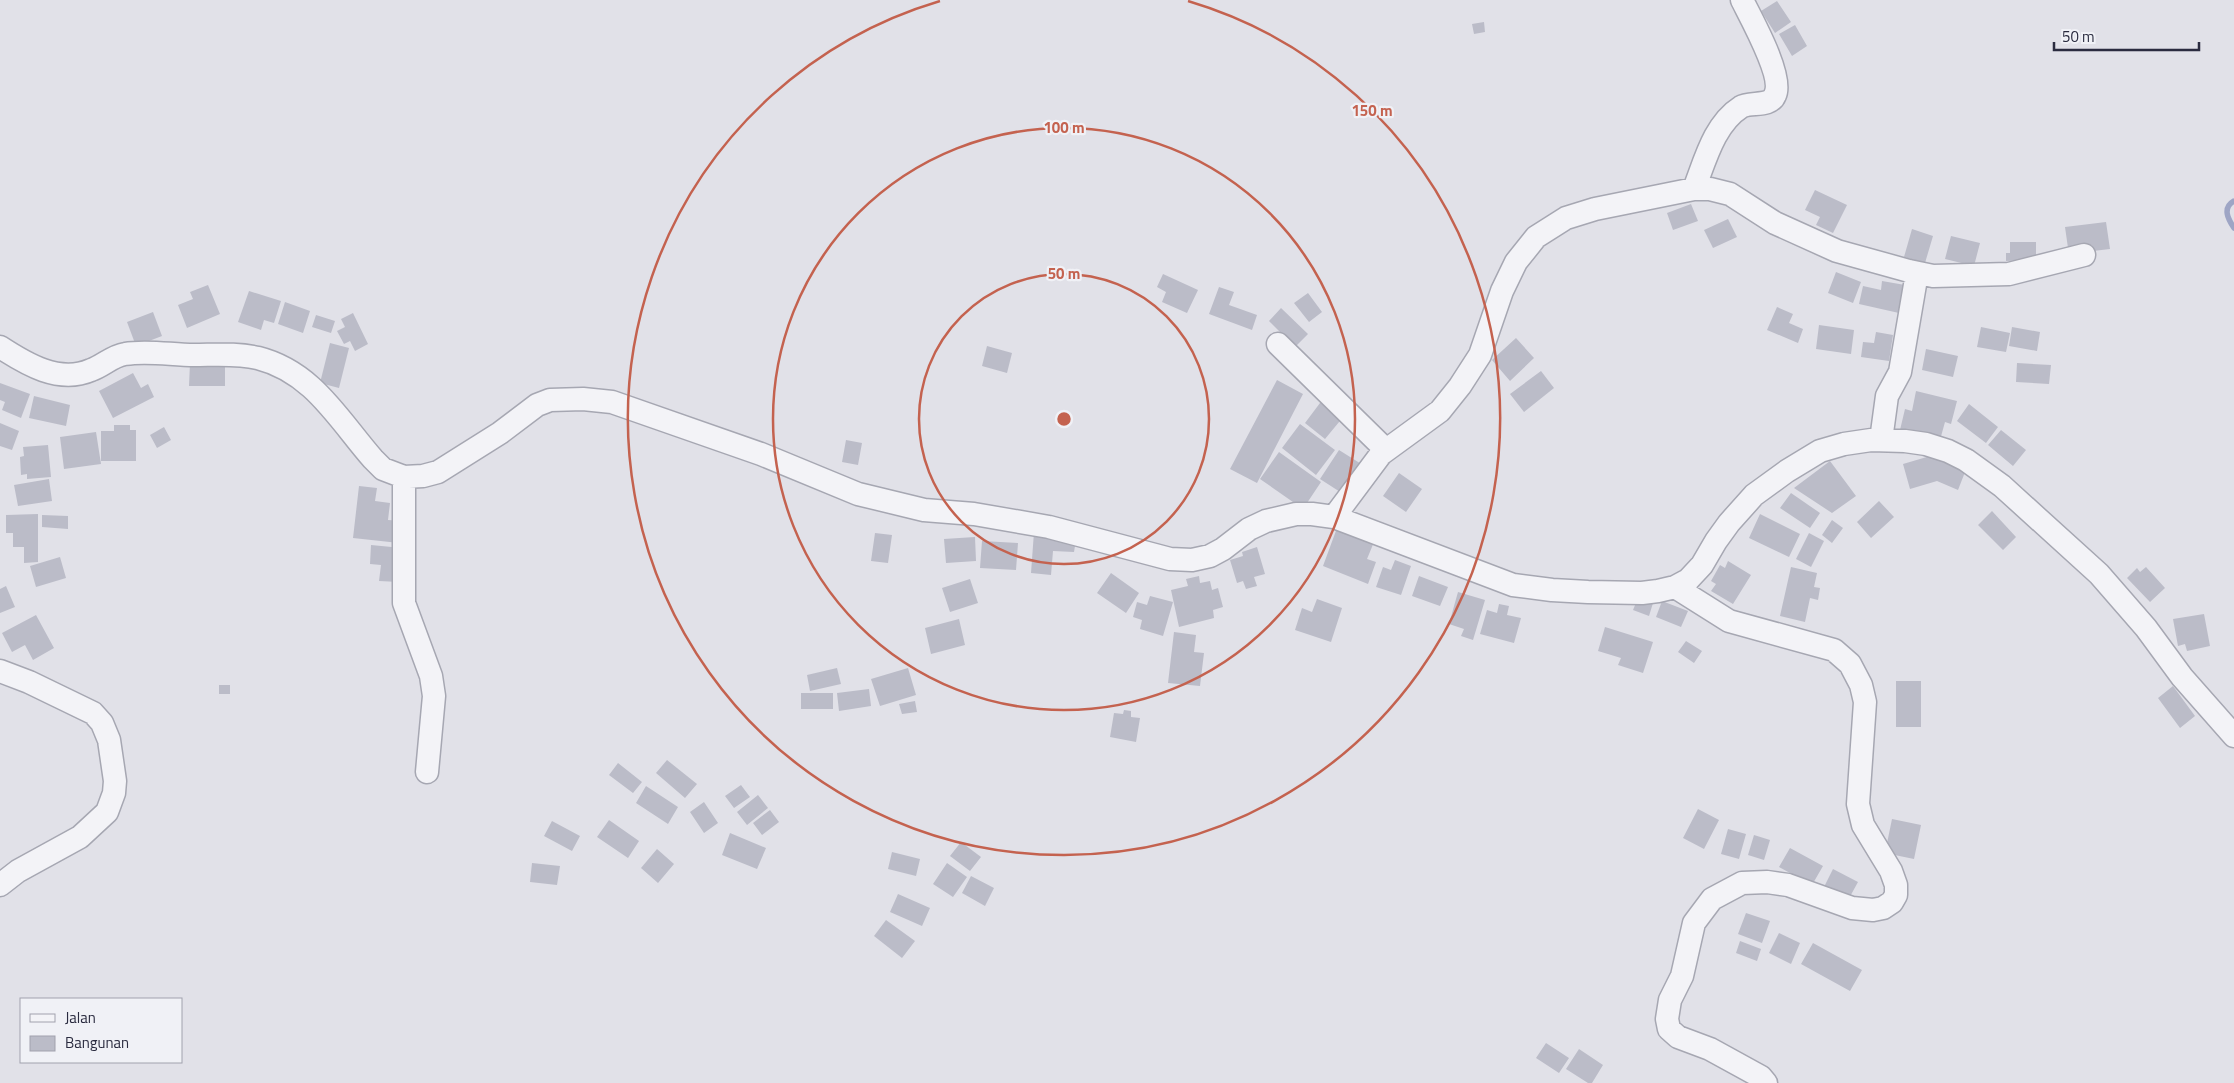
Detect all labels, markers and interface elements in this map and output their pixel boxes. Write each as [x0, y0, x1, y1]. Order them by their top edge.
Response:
scale bar [2054, 20, 2199, 52]
text: 50 m [2062, 25, 2095, 48]
text: 150 m [1351, 99, 1393, 122]
text: 100 m [1043, 116, 1085, 139]
text: 50 m [1048, 262, 1080, 285]
centre of rings [1055, 410, 1073, 428]
legend [20, 998, 182, 1063]
text: Jalan [65, 1006, 96, 1029]
text: Bangunan [65, 1031, 129, 1054]

